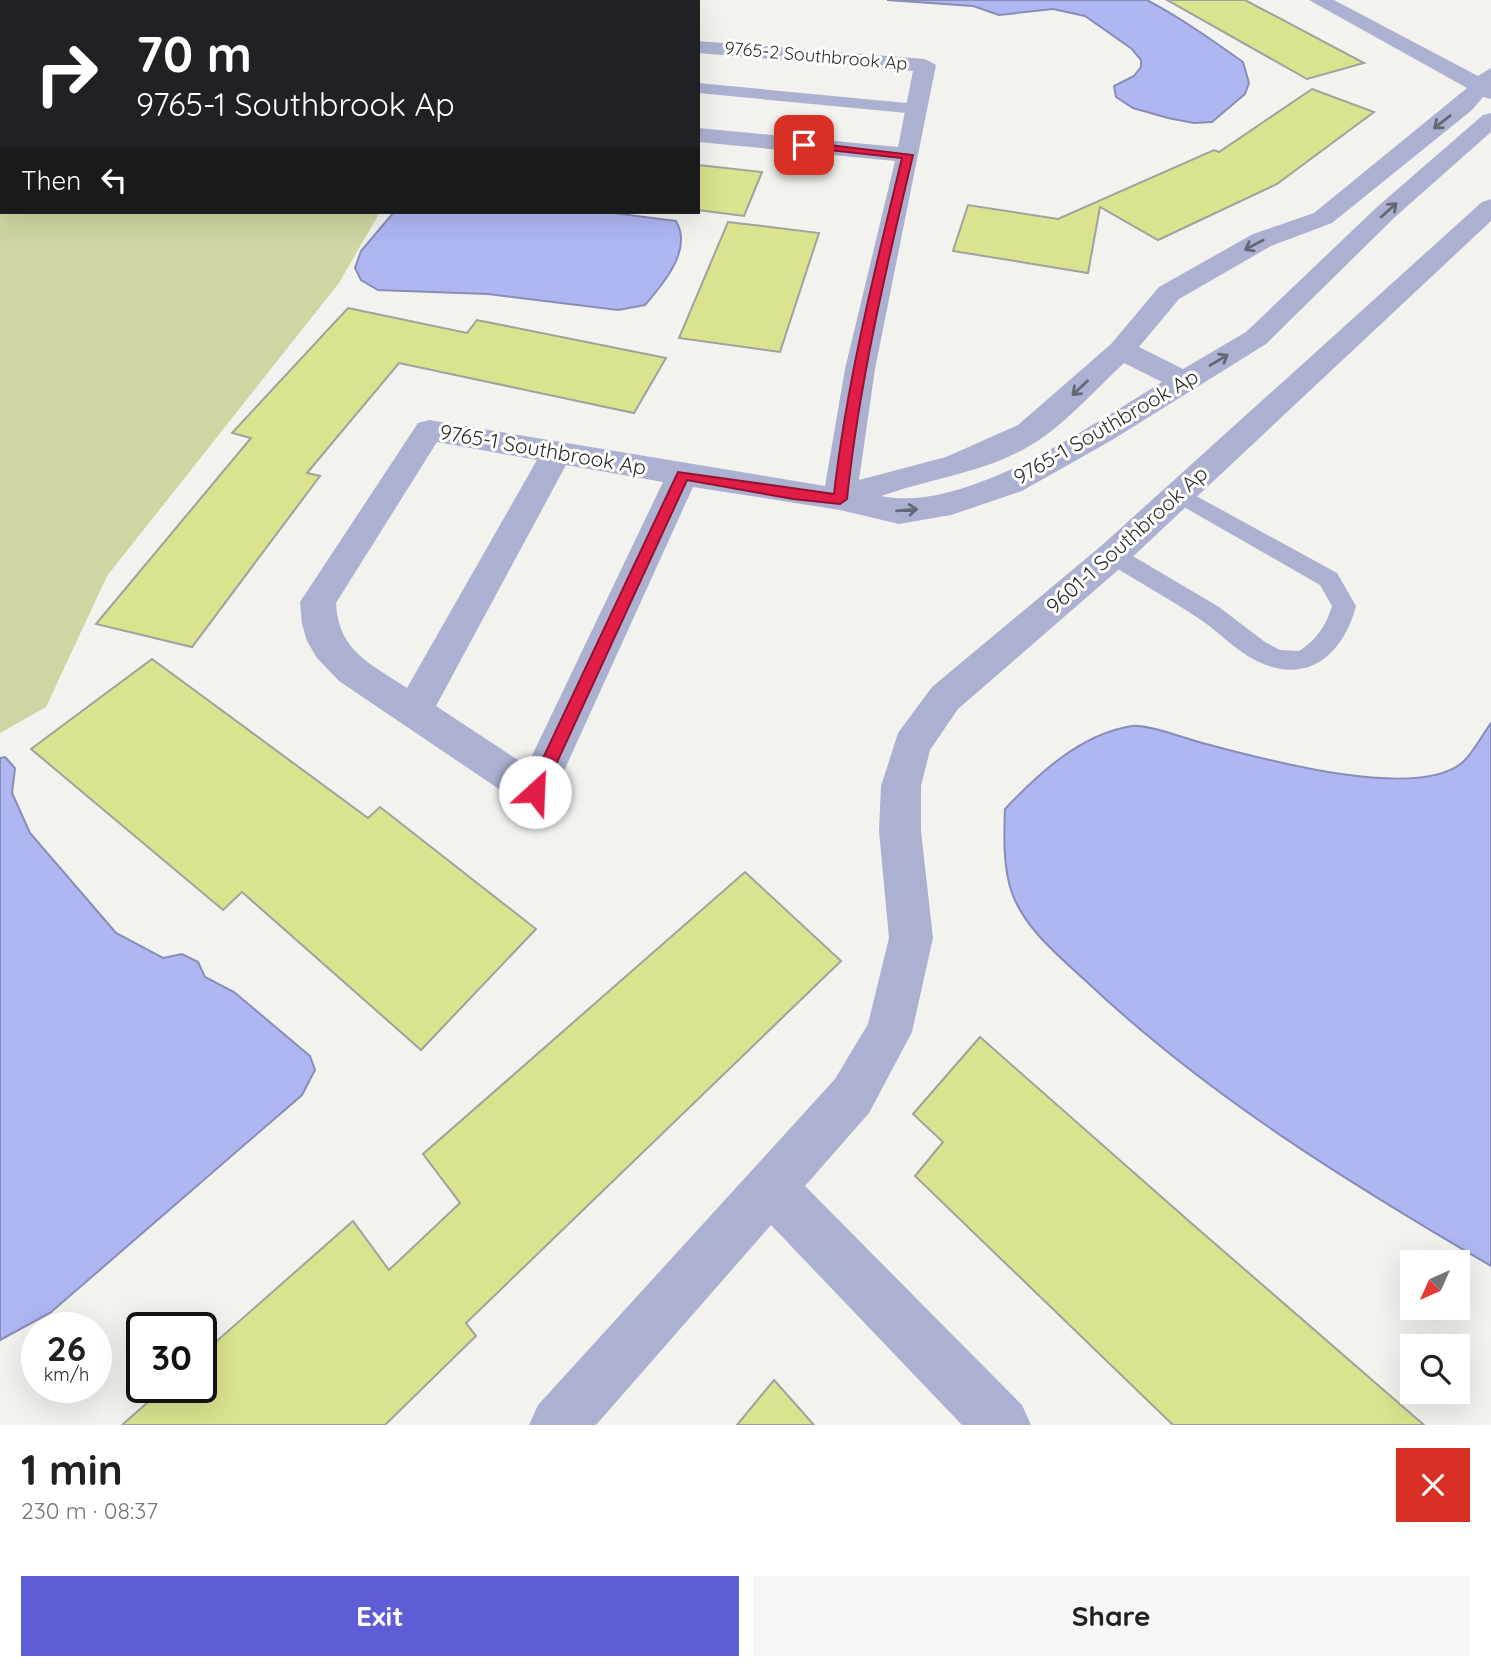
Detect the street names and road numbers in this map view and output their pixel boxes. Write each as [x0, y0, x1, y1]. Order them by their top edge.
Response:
street label: 9765-2 Southbrook Ap [724, 36, 909, 75]
street label: 9765-1 Southbrook Ap [1008, 363, 1203, 490]
street label: 9765-1 Southbrook Ap [438, 418, 648, 480]
street label: 9601-1 Southbrook Ap [1040, 460, 1212, 619]

